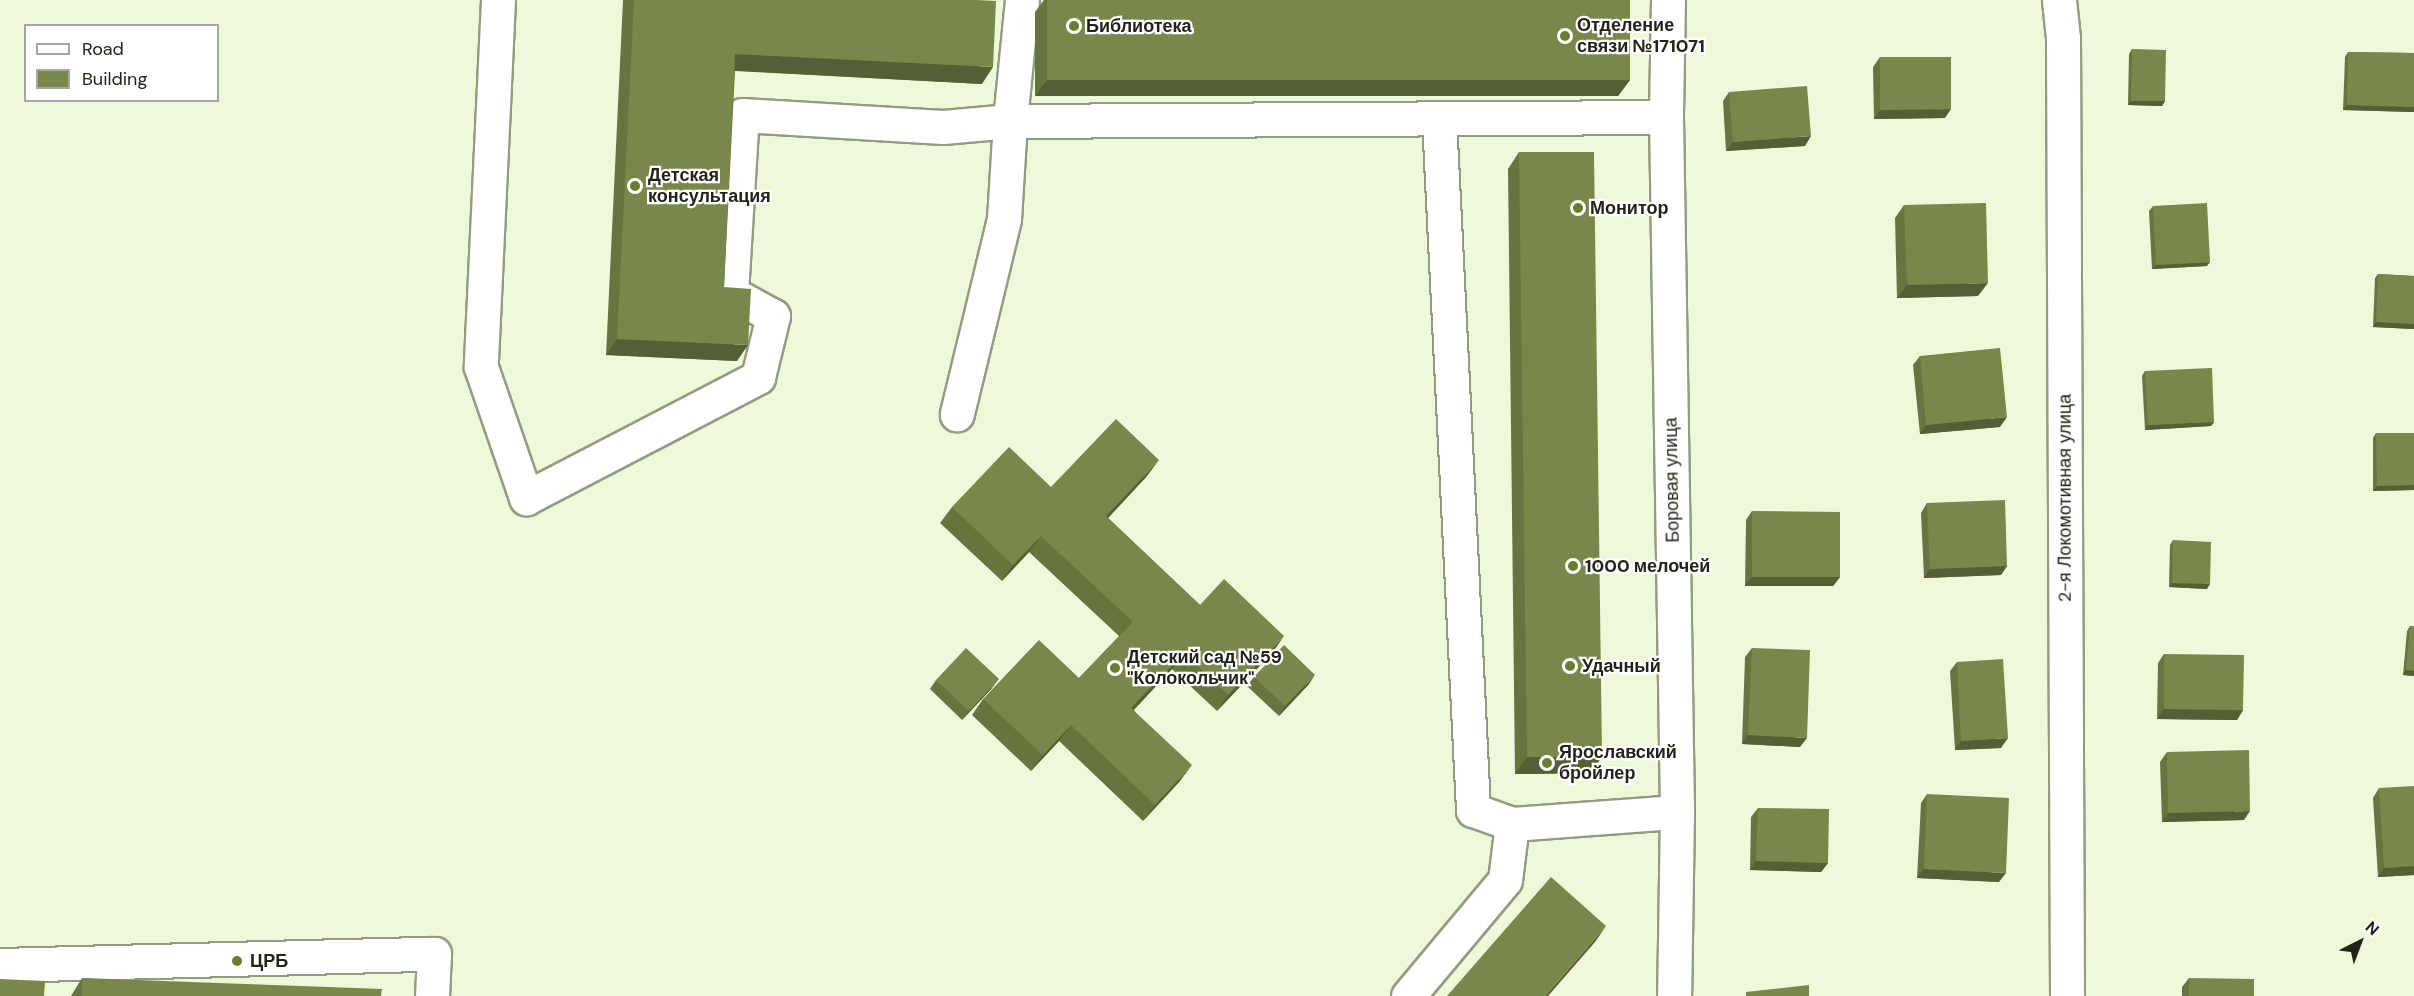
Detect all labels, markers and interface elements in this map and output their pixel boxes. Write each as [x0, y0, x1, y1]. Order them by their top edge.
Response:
place label: Библиотека [1086, 15, 1192, 37]
place label: Отделение связи №171071 [1577, 15, 1705, 57]
marker: Библиотека [1067, 19, 1081, 33]
legend [24, 24, 219, 102]
marker: Отделение связи №171071 [1558, 29, 1572, 43]
text: Road [82, 37, 124, 61]
text: Building [82, 67, 147, 91]
place label: Детская консультация [648, 165, 771, 207]
marker: Детская консультация [626, 177, 644, 195]
place label: Монитор [1590, 197, 1668, 219]
marker: Монитор [1571, 201, 1585, 215]
street label: 2-я Локомотивная улица [2054, 394, 2076, 602]
street label: Боровая улица [1660, 417, 1684, 543]
place label: 1000 мелочей [1585, 555, 1710, 577]
marker: 1000 мелочей [1566, 559, 1580, 573]
place label: Детский сад №59 "Колокольчик" [1127, 647, 1282, 690]
place label: Удачный [1582, 655, 1661, 677]
marker: Удачный [1563, 659, 1577, 673]
marker: Детский сад №59 "Колокольчик" [1108, 661, 1122, 675]
place label: Ярославский бройлер [1559, 742, 1677, 784]
marker: Ярославский бройлер [1540, 756, 1554, 770]
north arrow [2330, 912, 2390, 972]
text: N [2361, 917, 2384, 940]
place label: ЦРБ [250, 950, 288, 972]
marker: ЦРБ [228, 952, 246, 970]

